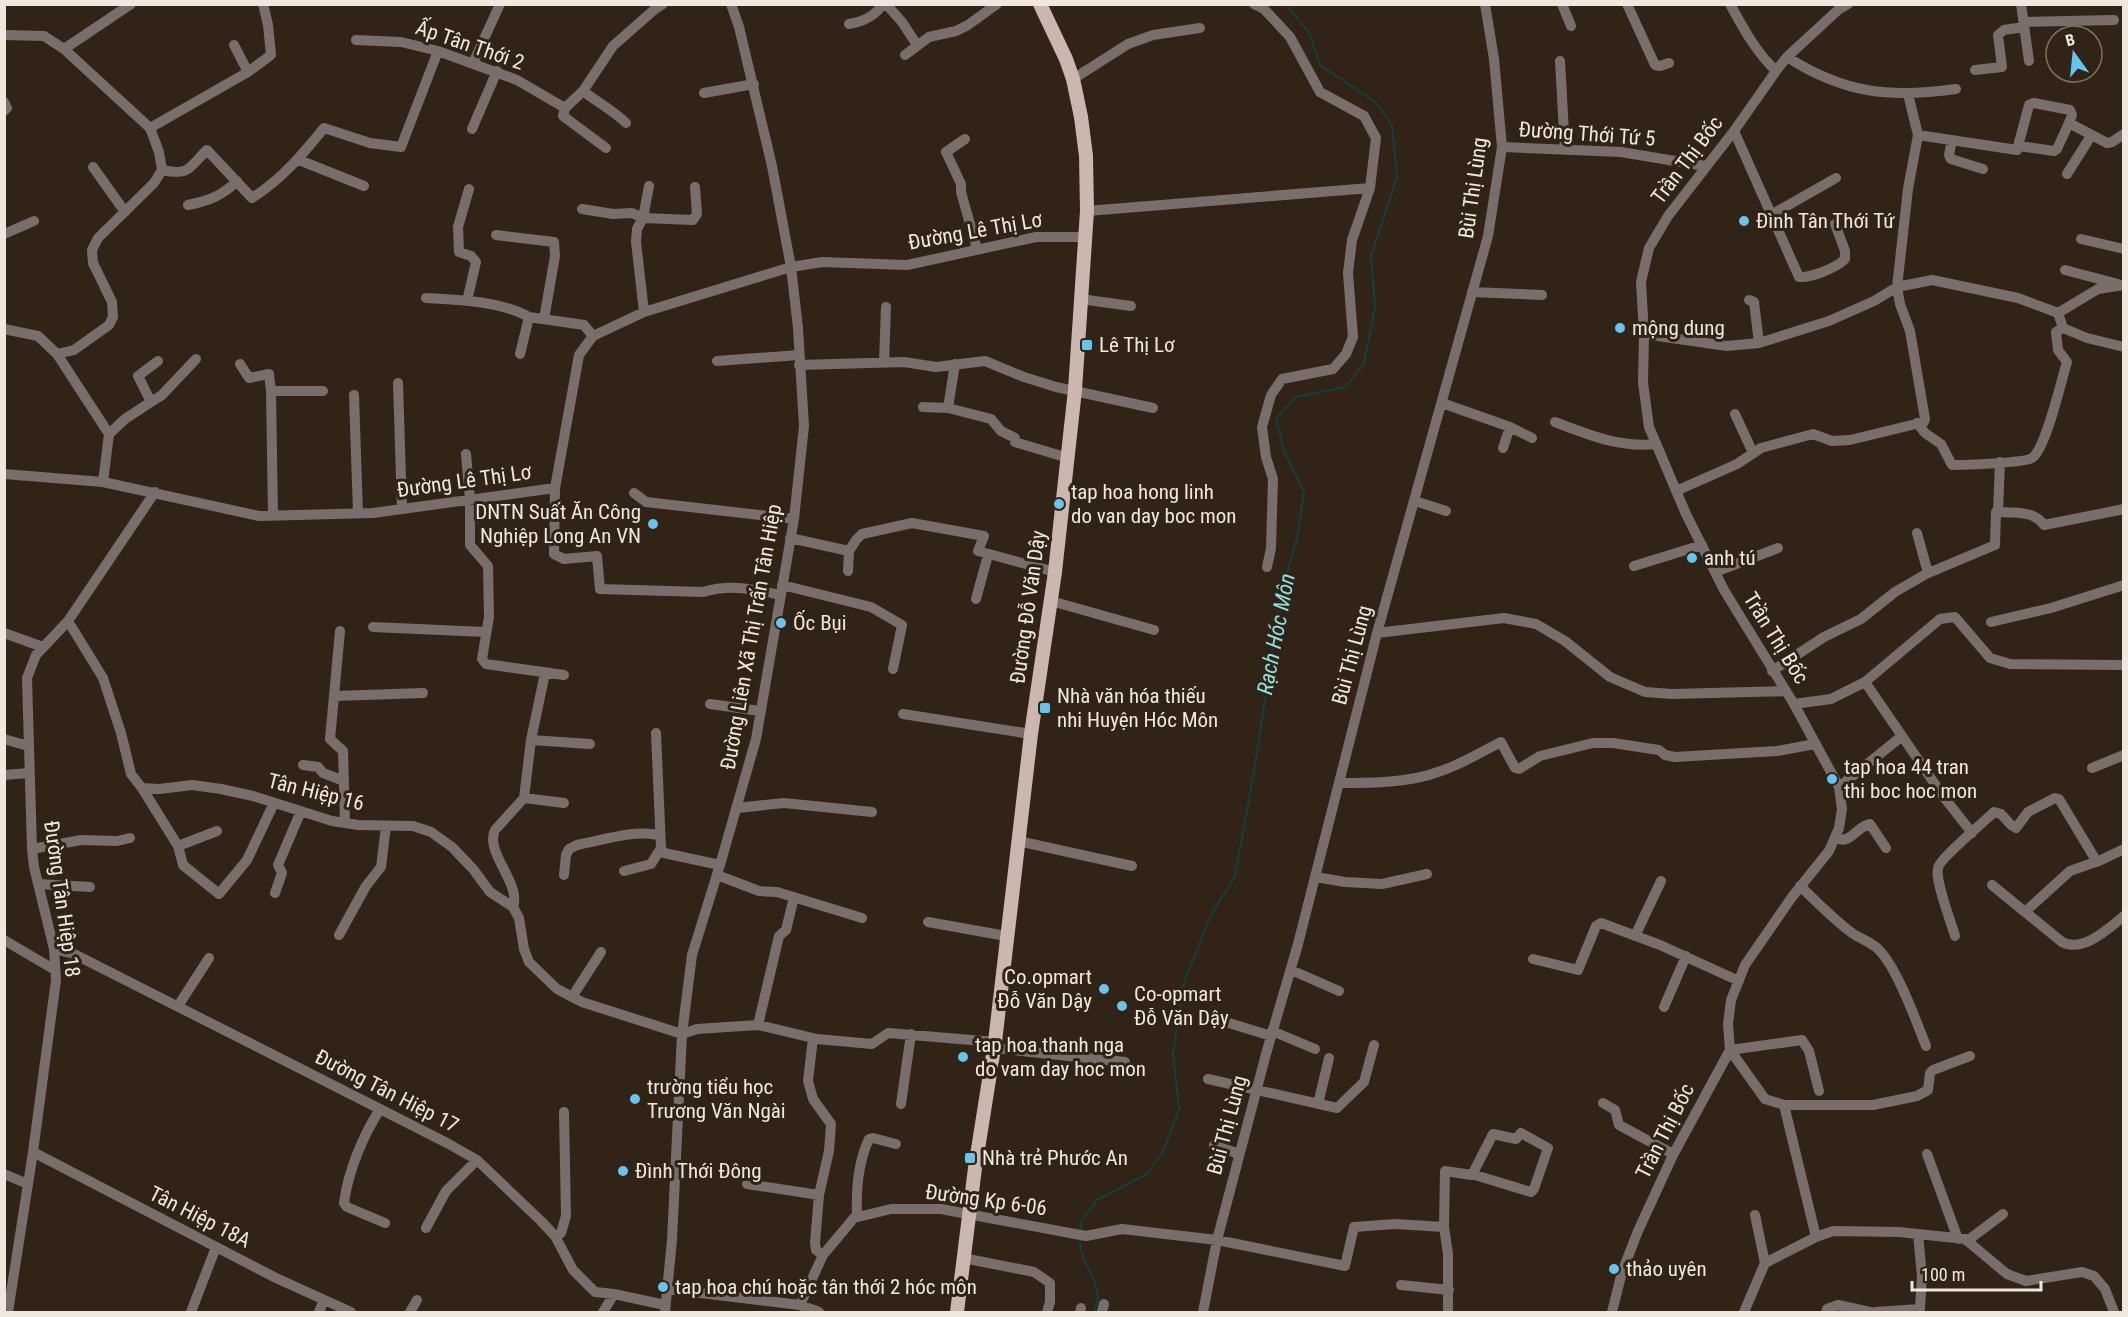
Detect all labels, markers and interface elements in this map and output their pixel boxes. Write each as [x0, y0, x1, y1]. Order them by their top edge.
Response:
street label: Ấp Tân Thới 2 [413, 14, 528, 75]
north arrow [2044, 24, 2104, 84]
text: B [2063, 30, 2077, 50]
street label: Trần Thị Bốc [1646, 112, 1728, 208]
street label: Đường Thới Tứ 5 [1518, 117, 1656, 151]
street label: Bùi Thị Lùng [1454, 136, 1492, 240]
street label: Đường Lê Thị Lơ [906, 207, 1044, 255]
place label: Đình Tân Thới Tứ [1756, 209, 1895, 233]
marker: Đình Tân Thới Tứ [1737, 214, 1751, 228]
place label: mộng dung [1632, 316, 1725, 340]
marker: mộng dung [1613, 321, 1627, 335]
place label: Lê Thị Lơ [1099, 333, 1175, 357]
marker: Lê Thị Lơ [1080, 338, 1094, 352]
street label: Đường Lê Thị Lơ [395, 460, 533, 502]
place label: tap hoa hong linh do van day boc mon [1071, 480, 1237, 528]
marker: tap hoa hong linh do van day boc mon [1052, 497, 1066, 511]
place label: DNTN Suất Ăn Công Nghiệp Long An VN [475, 500, 641, 548]
street label: Đường Liên Xã Thị Trấn Tân Hiệp [716, 502, 786, 772]
marker: DNTN Suất Ăn Công Nghiệp Long An VN [646, 517, 660, 531]
street label: Đường Đỗ Văn Dậy [1005, 529, 1051, 685]
place label: anh tú [1704, 546, 1756, 570]
marker: anh tú [1685, 551, 1699, 565]
water label: Rạch Hóc Môn [1252, 571, 1300, 697]
street label: Trần Thị Bốc [1738, 588, 1814, 688]
street label: Bùi Thị Lùng [1327, 603, 1377, 707]
place label: Ốc Bụi [793, 610, 847, 635]
marker: Ốc Bụi [774, 616, 788, 630]
place label: Nhà văn hóa thiếu nhi Huyện Hóc Môn [1057, 684, 1218, 732]
marker: Nhà văn hóa thiếu nhi Huyện Hóc Môn [1038, 701, 1052, 715]
place label: tap hoa 44 tran thi boc hoc mon [1844, 755, 1977, 803]
street label: Tân Hiệp 16 [265, 768, 367, 816]
marker: tap hoa 44 tran thi boc hoc mon [1825, 772, 1839, 786]
street label: Đường Tân Hiệp 18 [39, 819, 85, 979]
place label: Co.opmart Đỗ Văn Dậy [997, 965, 1092, 1013]
marker: Co.opmart Đỗ Văn Dậy [1097, 982, 1111, 996]
place label: Co-opmart Đỗ Văn Dậy [1134, 982, 1229, 1030]
marker: Co-opmart Đỗ Văn Dậy [1115, 999, 1129, 1013]
place label: tap hoa thanh nga do vam day hoc mon [975, 1033, 1146, 1081]
street label: Đường Tân Hiệp 17 [311, 1044, 463, 1138]
marker: tap hoa thanh nga do vam day hoc mon [956, 1050, 970, 1064]
street label: Bùi Thị Lùng [1202, 1073, 1252, 1177]
place label: trường tiểu học Trương Văn Ngài [647, 1075, 786, 1123]
street label: Trần Thị Bốc [1631, 1080, 1699, 1182]
marker: trường tiểu học Trương Văn Ngài [628, 1092, 642, 1106]
place label: Nhà trẻ Phước An [982, 1146, 1128, 1170]
marker: Nhà trẻ Phước An [963, 1151, 977, 1165]
place label: Đình Thới Đông [635, 1159, 762, 1183]
marker: Đình Thới Đông [616, 1164, 630, 1178]
street label: Đường Kp 6-06 [924, 1180, 1048, 1220]
street label: Tân Hiệp 18A [145, 1181, 255, 1253]
scale bar [1912, 1254, 2041, 1292]
place label: thảo uyên [1626, 1257, 1707, 1281]
marker: thảo uyên [1607, 1262, 1621, 1276]
text: 100 m [1921, 1264, 1965, 1285]
place label: tap hoa chú hoặc tân thới 2 hóc môn [675, 1275, 977, 1299]
marker: tap hoa chú hoặc tân thới 2 hóc môn [656, 1280, 670, 1294]

